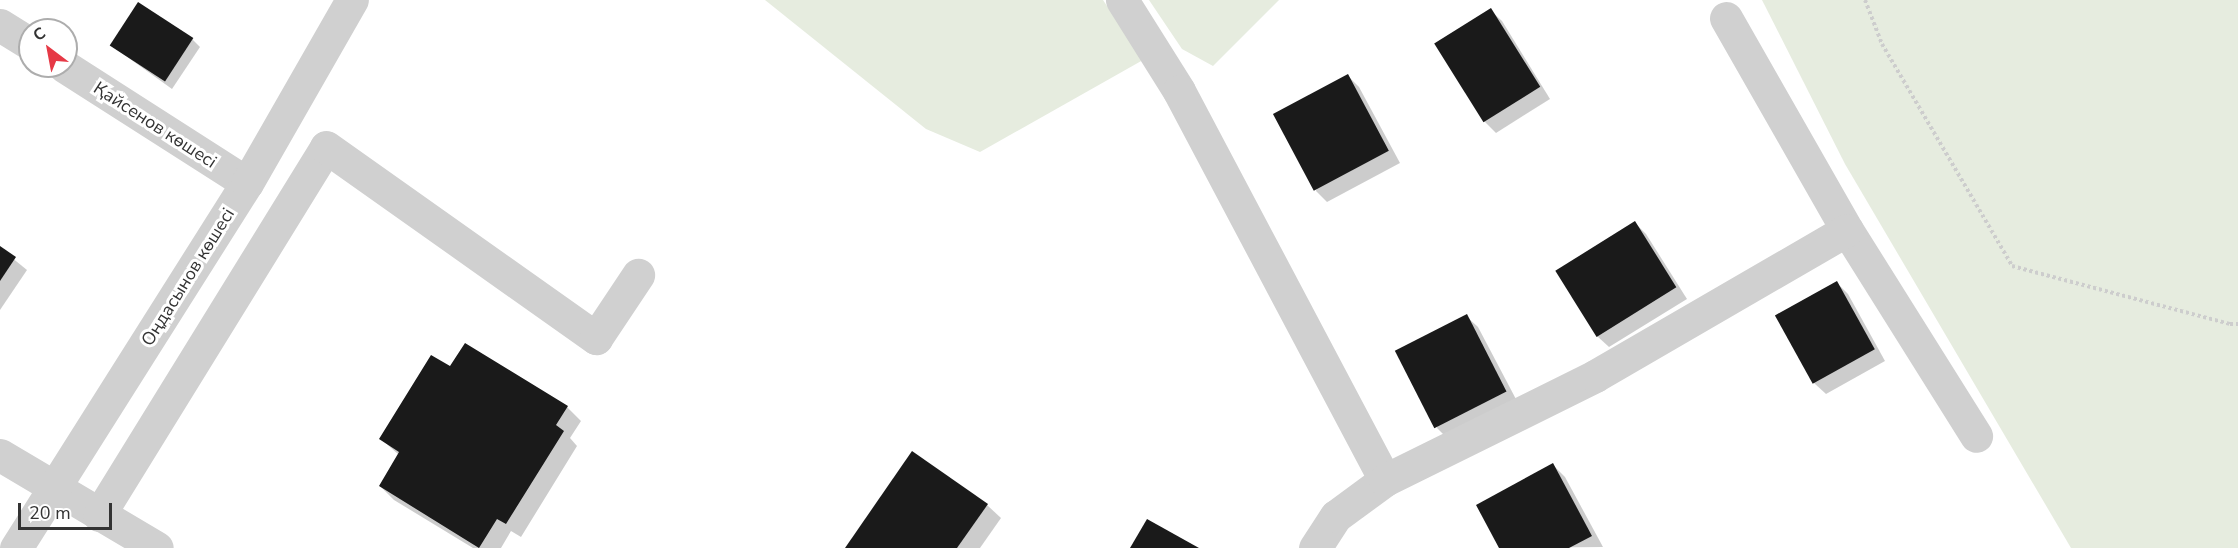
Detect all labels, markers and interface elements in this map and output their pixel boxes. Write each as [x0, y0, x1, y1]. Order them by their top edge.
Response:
north arrow [18, 18, 78, 78]
text: С [29, 22, 50, 47]
street label: Қайсенов көшесі [89, 77, 221, 173]
street label: Оңдасынов көшесі [137, 204, 239, 350]
scale bar [21, 491, 116, 529]
text: 20 m [29, 501, 71, 525]

